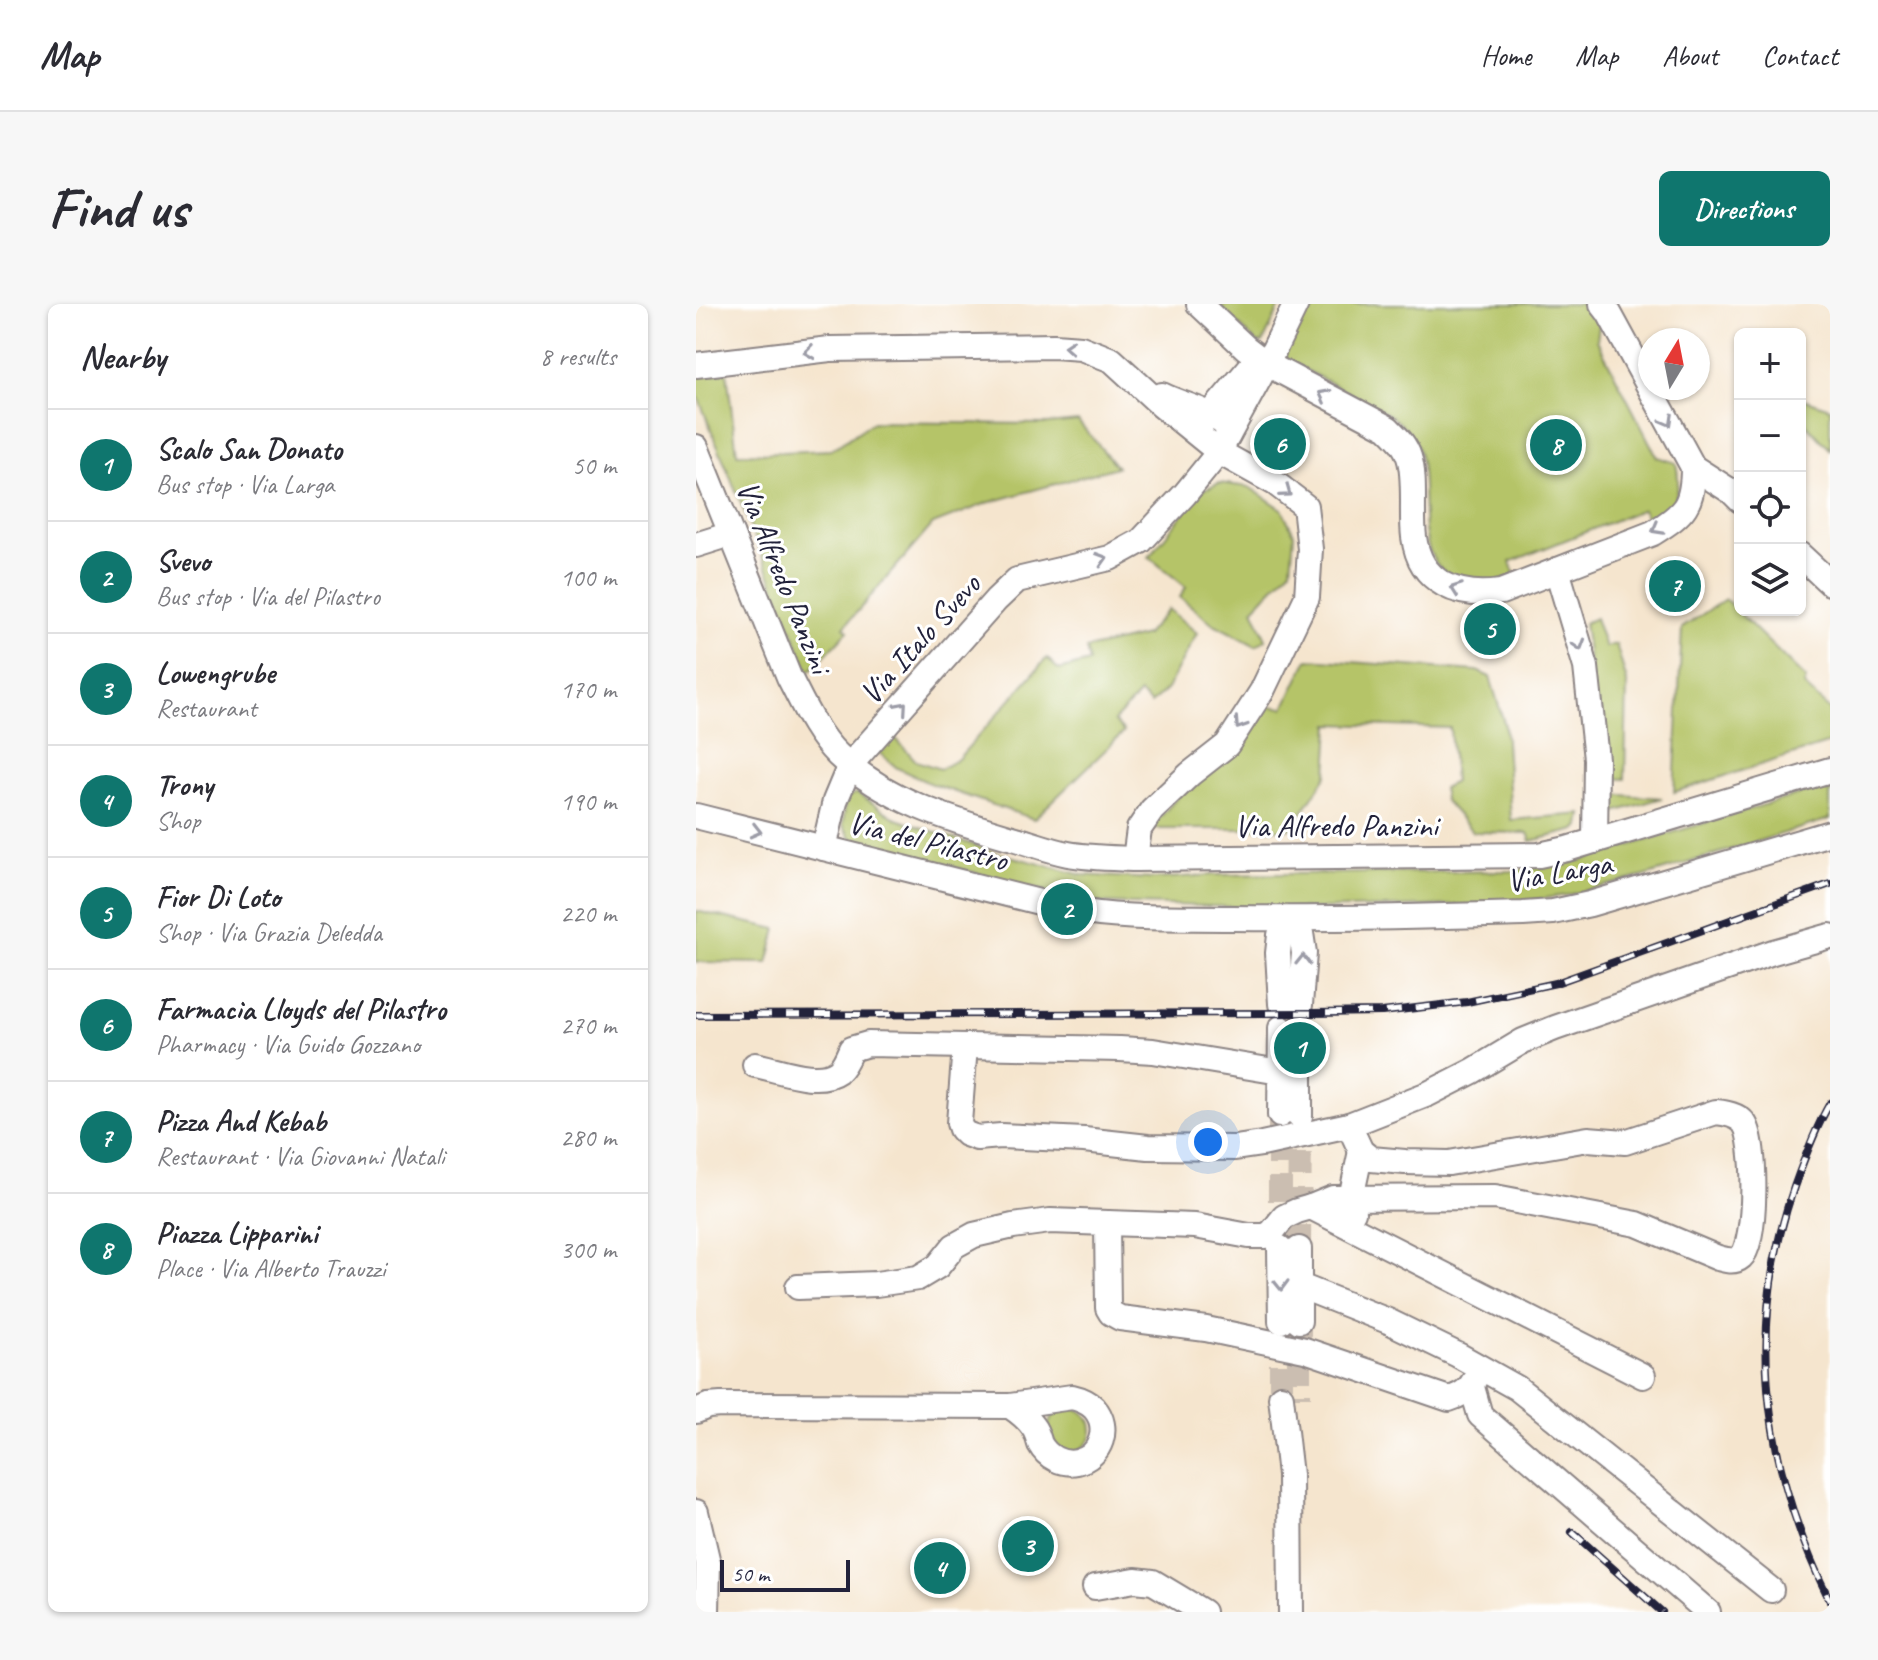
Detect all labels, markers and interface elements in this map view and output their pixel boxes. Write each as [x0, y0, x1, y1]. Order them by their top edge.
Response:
text: Map [40, 32, 99, 79]
text: Home [1481, 38, 1531, 73]
text: Map [1575, 38, 1618, 73]
text: About [1662, 38, 1718, 73]
text: Contact [1762, 38, 1838, 73]
button: Directions [1659, 171, 1830, 246]
text: Find us [48, 173, 188, 244]
north arrow [1638, 328, 1710, 400]
map controls [1734, 328, 1806, 616]
button: + [1734, 328, 1806, 400]
text: Nearby [80, 335, 166, 378]
one-way arrow [1062, 339, 1075, 356]
text: 8 results [540, 340, 616, 373]
one-way arrow [802, 343, 816, 360]
one-way arrow [1318, 389, 1333, 404]
button: − [1734, 400, 1806, 472]
one-way arrow [1658, 412, 1673, 427]
pin: 6 [1254, 414, 1306, 474]
pin: 8 [1530, 415, 1582, 475]
text: Scalo San Donato [156, 430, 342, 468]
text: 1 [100, 449, 112, 482]
text: 50 m [572, 449, 616, 482]
text: Bus stop · Via Larga [156, 468, 334, 501]
button: locate [1734, 472, 1806, 544]
street label: Via Alfredo Panzini [727, 475, 843, 683]
one-way arrow [1277, 482, 1291, 496]
one-way arrow [1652, 519, 1666, 535]
text: Svevo [156, 542, 210, 580]
button: layers [1734, 544, 1806, 616]
one-way arrow [1095, 552, 1109, 568]
pin: 7 [1649, 556, 1701, 616]
text: 2 [100, 561, 112, 594]
text: 100 m [560, 561, 616, 594]
street label: Via Italo Svevo [851, 564, 991, 713]
text: Bus stop · Via del Pilastro [156, 580, 380, 613]
one-way arrow [1450, 582, 1464, 598]
pin: 5 [1464, 599, 1516, 659]
one-way arrow [1570, 638, 1586, 652]
text: Lowengrube [156, 654, 275, 692]
text: 3 [100, 673, 112, 706]
text: 170 m [560, 673, 616, 706]
text: Restaurant [156, 692, 257, 725]
one-way arrow [892, 701, 906, 716]
one-way arrow [1235, 716, 1250, 730]
text: Trony [156, 766, 213, 804]
text: 4 [100, 785, 112, 818]
text: 190 m [560, 785, 616, 818]
street label: Via del Pilastro [844, 802, 1013, 881]
text: Shop [156, 804, 200, 837]
street label: Via Alfredo Panzini [1234, 805, 1442, 846]
one-way arrow [749, 822, 762, 839]
street label: Via Larga [1503, 842, 1617, 901]
text: Fior Di Loto [156, 878, 280, 916]
pin: 2 [1041, 879, 1093, 939]
text: 5 [100, 897, 112, 930]
text: 220 m [560, 897, 616, 930]
text: Shop · Via Grazia Deledda [156, 916, 382, 949]
one-way arrow [1294, 953, 1311, 966]
text: Farmacia Lloyds del Pilastro [156, 990, 446, 1028]
text: 6 [100, 1009, 112, 1042]
text: 270 m [560, 1009, 616, 1042]
pin: 1 [1274, 1018, 1326, 1078]
text: Pharmacy · Via Guido Gozzano [156, 1028, 420, 1061]
text: Pizza And Kebab [156, 1102, 326, 1140]
text: 7 [100, 1121, 112, 1154]
text: 280 m [560, 1121, 616, 1154]
your location [1188, 1122, 1228, 1162]
text: Restaurant · Via Giovanni Natali [156, 1140, 444, 1173]
text: Piazza Lipparini [156, 1214, 318, 1252]
text: 8 [100, 1233, 112, 1266]
text: 300 m [560, 1233, 616, 1266]
text: Place · Via Alberto Trauzzi [156, 1252, 386, 1285]
one-way arrow [1272, 1279, 1289, 1292]
pin: 3 [1002, 1516, 1054, 1576]
pin: 4 [914, 1538, 966, 1598]
scale bar [720, 1556, 850, 1592]
text: 50 m [732, 1560, 769, 1588]

